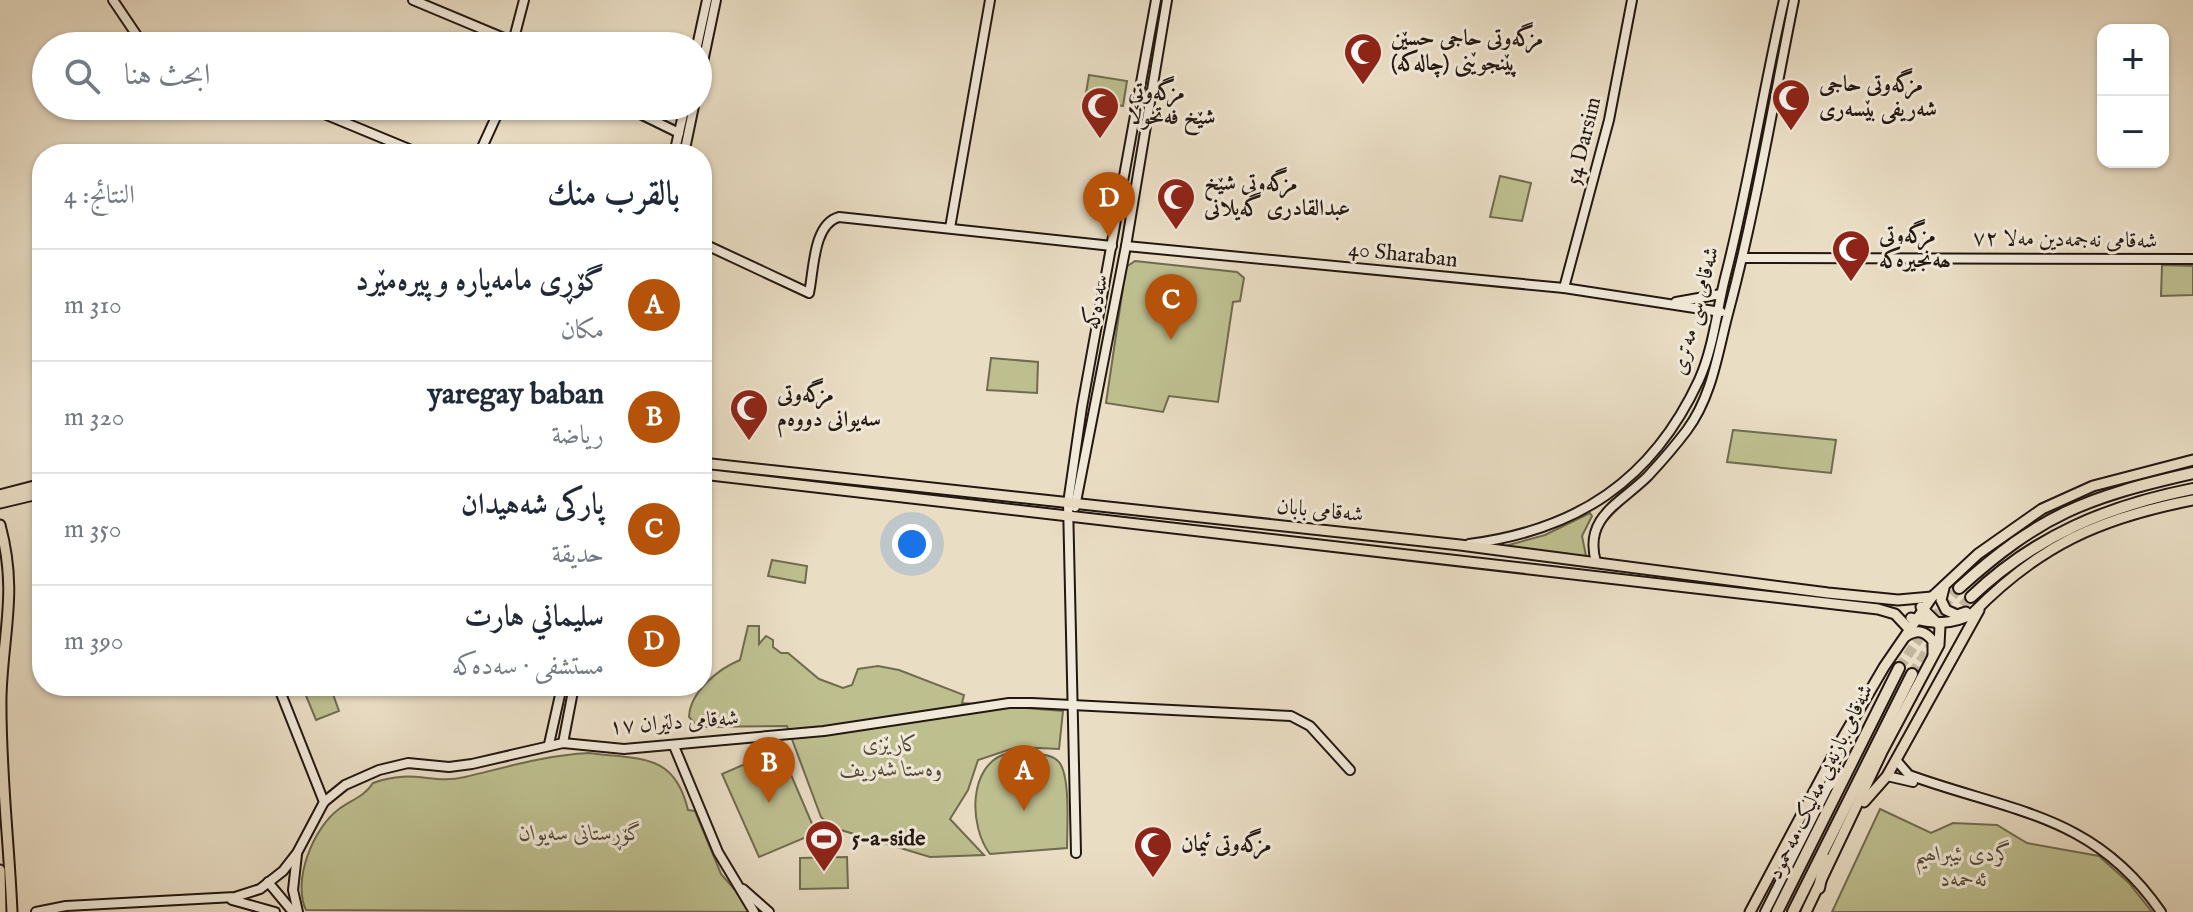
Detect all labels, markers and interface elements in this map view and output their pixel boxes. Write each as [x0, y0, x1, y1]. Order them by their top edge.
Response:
place label: مزگەوتی حاجی حسێن پێنجوێنی (چالەکە) [1391, 21, 1543, 78]
map controls [2097, 24, 2169, 168]
button: + [2097, 24, 2169, 96]
mosque icon: مزگەوتی حاجی حسێن پێنجوێنی (چالەکە) [1342, 31, 1384, 86]
search box [32, 32, 712, 120]
icon: search [60, 54, 104, 98]
text: ابحث هنا [124, 57, 211, 95]
place label: مزگەوتی حاجی شەریفی بێسەری [1818, 67, 1937, 125]
place label: مزگەوتی شێخ فەتحوڵا [1127, 75, 1215, 136]
mosque icon: مزگەوتی حاجی شەریفی بێسەری [1770, 77, 1812, 132]
mosque icon: مزگەوتی شێخ فەتحوڵا [1079, 85, 1121, 140]
street label: 54 Darsim [1560, 94, 1608, 188]
button: − [2097, 96, 2169, 168]
place label: مزگەوتی شێخ عبدالقادری گەیلانی [1203, 166, 1350, 223]
pin: D [1083, 172, 1135, 238]
text: بالقرب منك [547, 173, 680, 216]
mosque icon: مزگەوتی شێخ عبدالقادری گەیلانی [1155, 176, 1197, 231]
text: النتائج: 4 [64, 179, 135, 212]
place label: مزگەوتی ھەنجیرەکە [1878, 218, 1951, 275]
street label: شەقامی نەجمەدین مەلا ٧٢ [1972, 224, 2158, 256]
mosque icon: مزگەوتی ھەنجیرەکە [1830, 228, 1872, 283]
street label: 40 Sharaban [1347, 235, 1459, 275]
street label: شەقامی سی مەتری [1665, 244, 1727, 378]
text: گۆڕی مامەیارە و پیرەمێرد [355, 263, 604, 301]
street label: سەدەکە [1077, 272, 1116, 332]
pin: C [1145, 274, 1197, 340]
text: 310 m [64, 289, 122, 322]
text: A [645, 289, 663, 322]
text: مكان [560, 314, 604, 347]
text: yaregay baban [428, 376, 604, 414]
place label: مزگەوتی سەیوانی دووەم [776, 377, 881, 438]
mosque icon: مزگەوتی سەیوانی دووەم [728, 387, 770, 442]
text: 320 m [64, 401, 124, 434]
text: B [645, 401, 663, 434]
text: رياضة [552, 419, 604, 452]
text: پارکی شەهیدان [461, 487, 604, 525]
street label: شەقامی بابان [1275, 493, 1365, 529]
text: 350 m [64, 513, 122, 546]
text: C [645, 513, 663, 546]
your location [892, 524, 932, 564]
text: حديقة [551, 538, 604, 571]
text: سليماني هارت [464, 599, 604, 637]
text: 390 m [64, 625, 124, 658]
text: D [644, 625, 664, 658]
text: مستشفى · سەدەکە [452, 650, 604, 683]
street label: شەقامی بازنەیی مەلیک مەحمود [1762, 680, 1880, 884]
street label: شەقامی دلێران ١٧ [608, 705, 740, 741]
park label: کارێزی وەستا شەریف [839, 731, 943, 784]
pin: B [743, 737, 795, 803]
pin: A [998, 745, 1050, 811]
sports icon: 5-a-side [803, 818, 845, 873]
park label: گۆڕستانی سەیوان [519, 820, 643, 851]
mosque icon: مزگەوتی ئیمان [1132, 824, 1174, 879]
place label: 5-a-side [852, 825, 925, 853]
place label: مزگەوتی ئیمان [1181, 827, 1271, 860]
park label: گردی ئیبراھیم ئەحمەد [1914, 839, 2014, 894]

